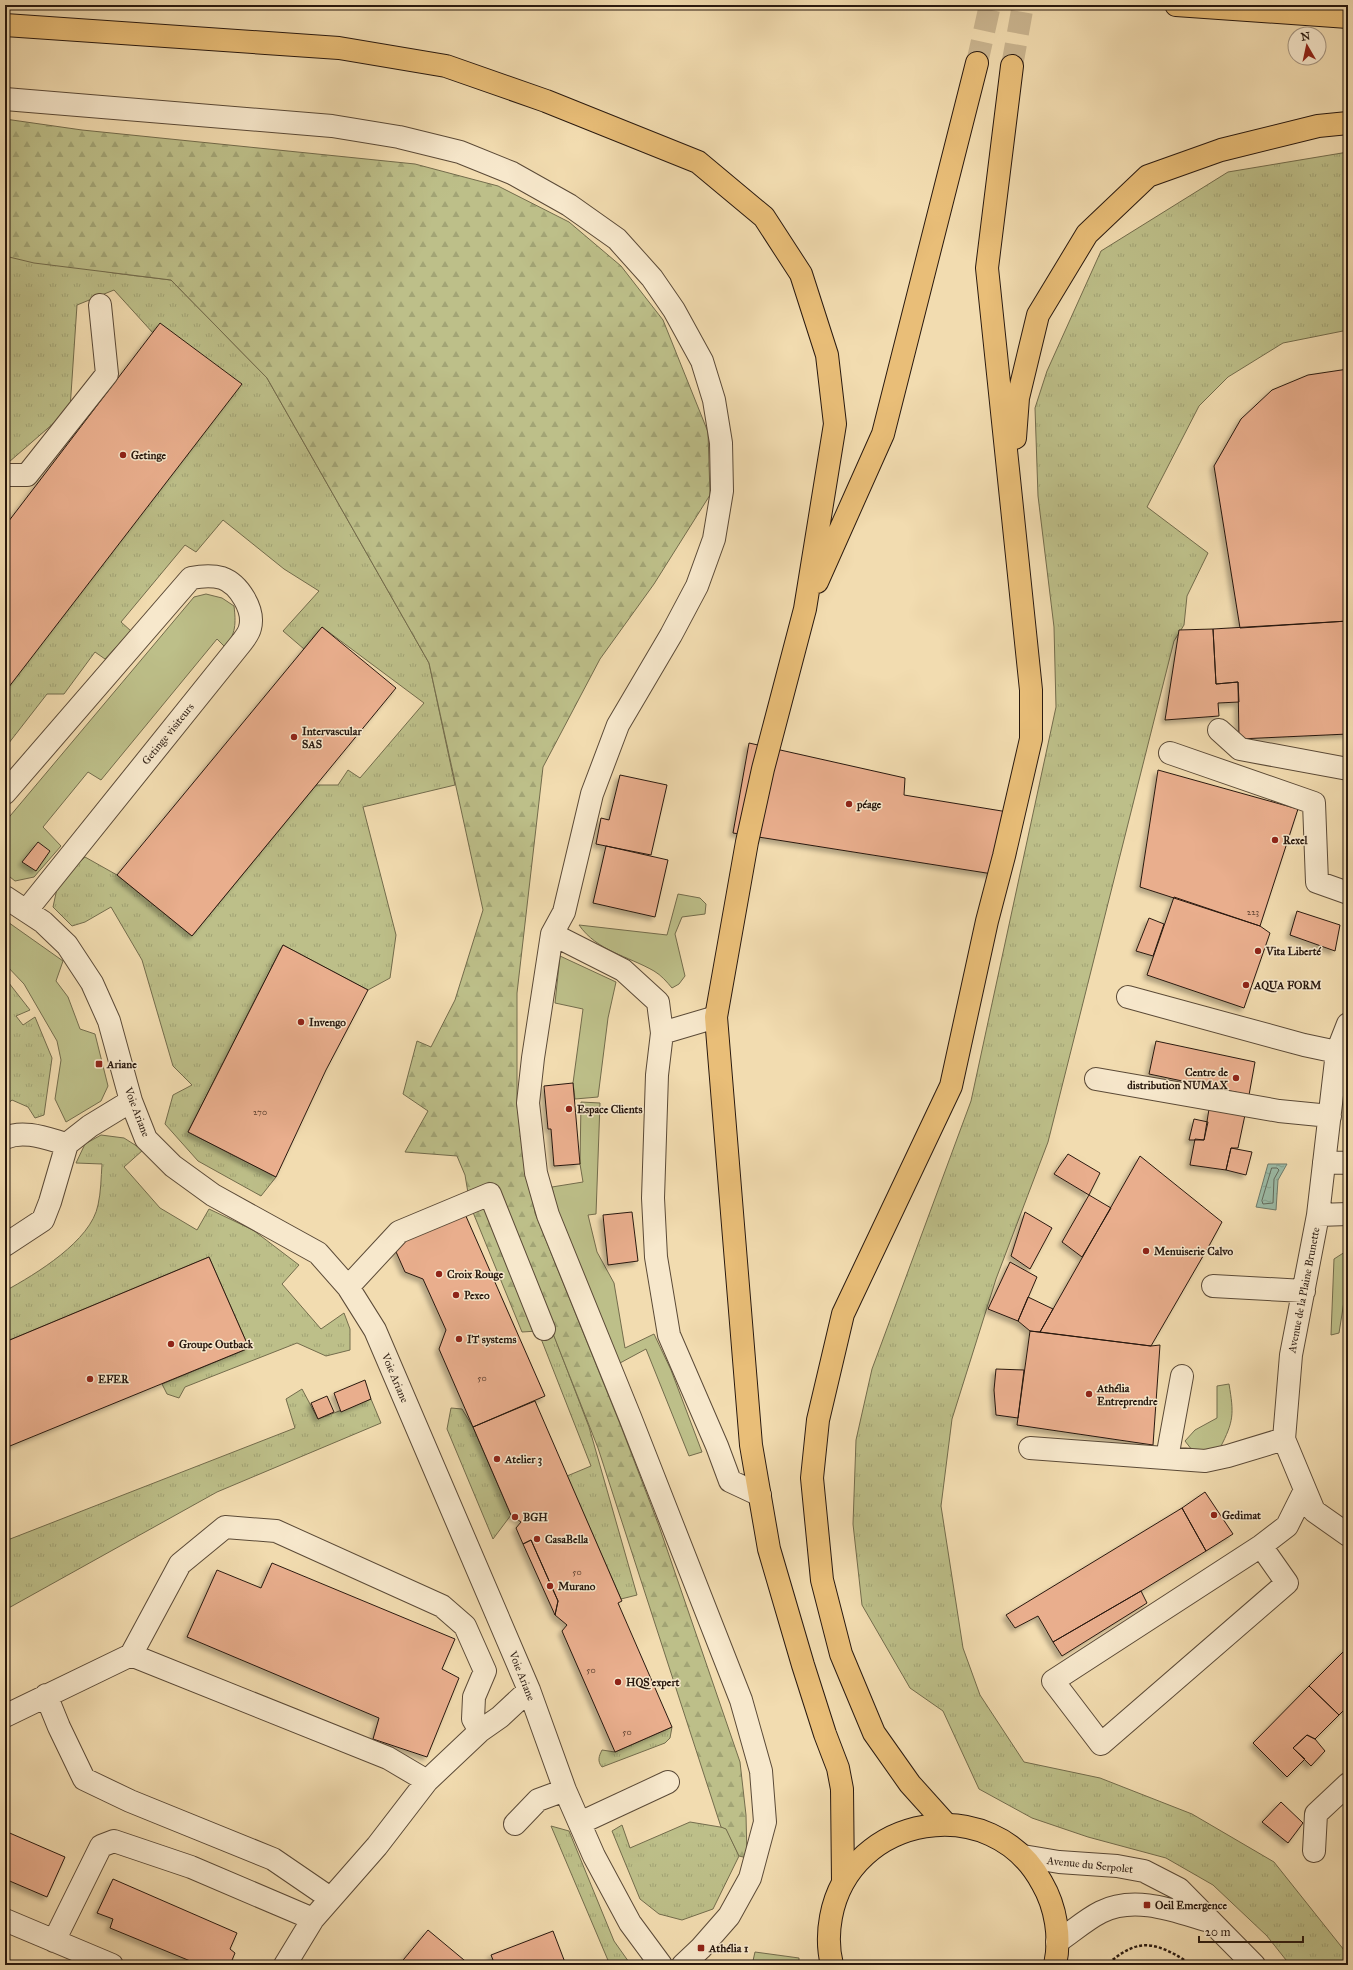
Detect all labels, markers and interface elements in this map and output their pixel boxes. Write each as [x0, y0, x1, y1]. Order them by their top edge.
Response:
north arrow [1287, 26, 1327, 66]
text: N [1300, 29, 1312, 44]
place label: Getinge [131, 449, 167, 462]
marker: Getinge [118, 450, 128, 460]
street label: Getinge visiteurs [139, 701, 197, 767]
place label: Intervascular SAS [302, 725, 362, 751]
marker: Intervascular SAS [289, 732, 299, 742]
place label: péage [856, 798, 882, 812]
marker: péage [844, 799, 854, 809]
place label: Rexel [1283, 834, 1309, 847]
marker: Rexel [1270, 835, 1280, 845]
house number: 223 [1247, 906, 1260, 917]
place label: Vita Liberté [1265, 945, 1322, 958]
marker: Vita Liberté [1253, 946, 1263, 956]
place label: AQUA FORM [1253, 979, 1322, 993]
marker: AQUA FORM [1241, 980, 1251, 990]
place label: Invengo [309, 1016, 346, 1029]
marker: Invengo [296, 1017, 306, 1027]
place label: Ariane [106, 1058, 137, 1071]
marker: Ariane [94, 1059, 104, 1069]
place label: Centre de distribution NUMAX [1127, 1066, 1228, 1092]
marker: Centre de distribution NUMAX [1231, 1073, 1241, 1083]
street label: Voie Ariane [121, 1084, 153, 1139]
place label: Espace Clients [577, 1103, 642, 1117]
marker: Espace Clients [564, 1104, 574, 1114]
house number: 270 [253, 1106, 267, 1117]
street label: Avenue de la Plaine Brunette [1285, 1226, 1323, 1355]
place label: Menuiserie Calvo [1154, 1245, 1233, 1258]
marker: Menuiserie Calvo [1141, 1246, 1151, 1256]
place label: Croix Rouge [447, 1268, 504, 1281]
marker: Croix Rouge [434, 1269, 444, 1279]
place label: Pexeo [464, 1289, 490, 1302]
marker: Pexeo [451, 1290, 461, 1300]
place label: IT systems [467, 1333, 517, 1347]
marker: IT systems [454, 1334, 464, 1344]
place label: Groupe Outback [179, 1338, 254, 1352]
marker: Groupe Outback [166, 1339, 176, 1349]
street label: Voie Ariane [378, 1351, 411, 1405]
house number: 50 [477, 1372, 487, 1383]
place label: EFER [98, 1373, 130, 1386]
marker: EFER [85, 1374, 95, 1384]
place label: Athélia Entreprendre [1096, 1382, 1158, 1409]
marker: Athélia Entreprendre [1084, 1389, 1094, 1399]
place label: Atelier 3 [504, 1453, 542, 1467]
marker: Atelier 3 [492, 1454, 502, 1464]
place label: Gedimat [1222, 1509, 1261, 1522]
marker: Gedimat [1209, 1510, 1219, 1520]
place label: BGH [523, 1511, 548, 1524]
marker: BGH [510, 1512, 520, 1522]
place label: CasaBella [545, 1533, 589, 1546]
marker: CasaBella [532, 1534, 542, 1544]
house number: 50 [572, 1566, 582, 1577]
place label: Murano [558, 1580, 596, 1593]
marker: Murano [545, 1581, 555, 1591]
street label: Voie Ariane [506, 1648, 538, 1703]
house number: 50 [586, 1664, 596, 1675]
place label: HQS expert [626, 1676, 680, 1690]
marker: HQS expert [613, 1677, 623, 1687]
house number: 50 [622, 1726, 632, 1737]
street label: Avenue du Serpolet [1045, 1854, 1134, 1876]
place label: Oeil Emergence [1155, 1899, 1227, 1912]
marker: Oeil Emergence [1142, 1900, 1152, 1910]
scale bar [1199, 1918, 1303, 1944]
text: 20 m [1205, 1925, 1231, 1939]
place label: Athélia 1 [708, 1942, 749, 1955]
marker: Athélia 1 [696, 1943, 706, 1953]

